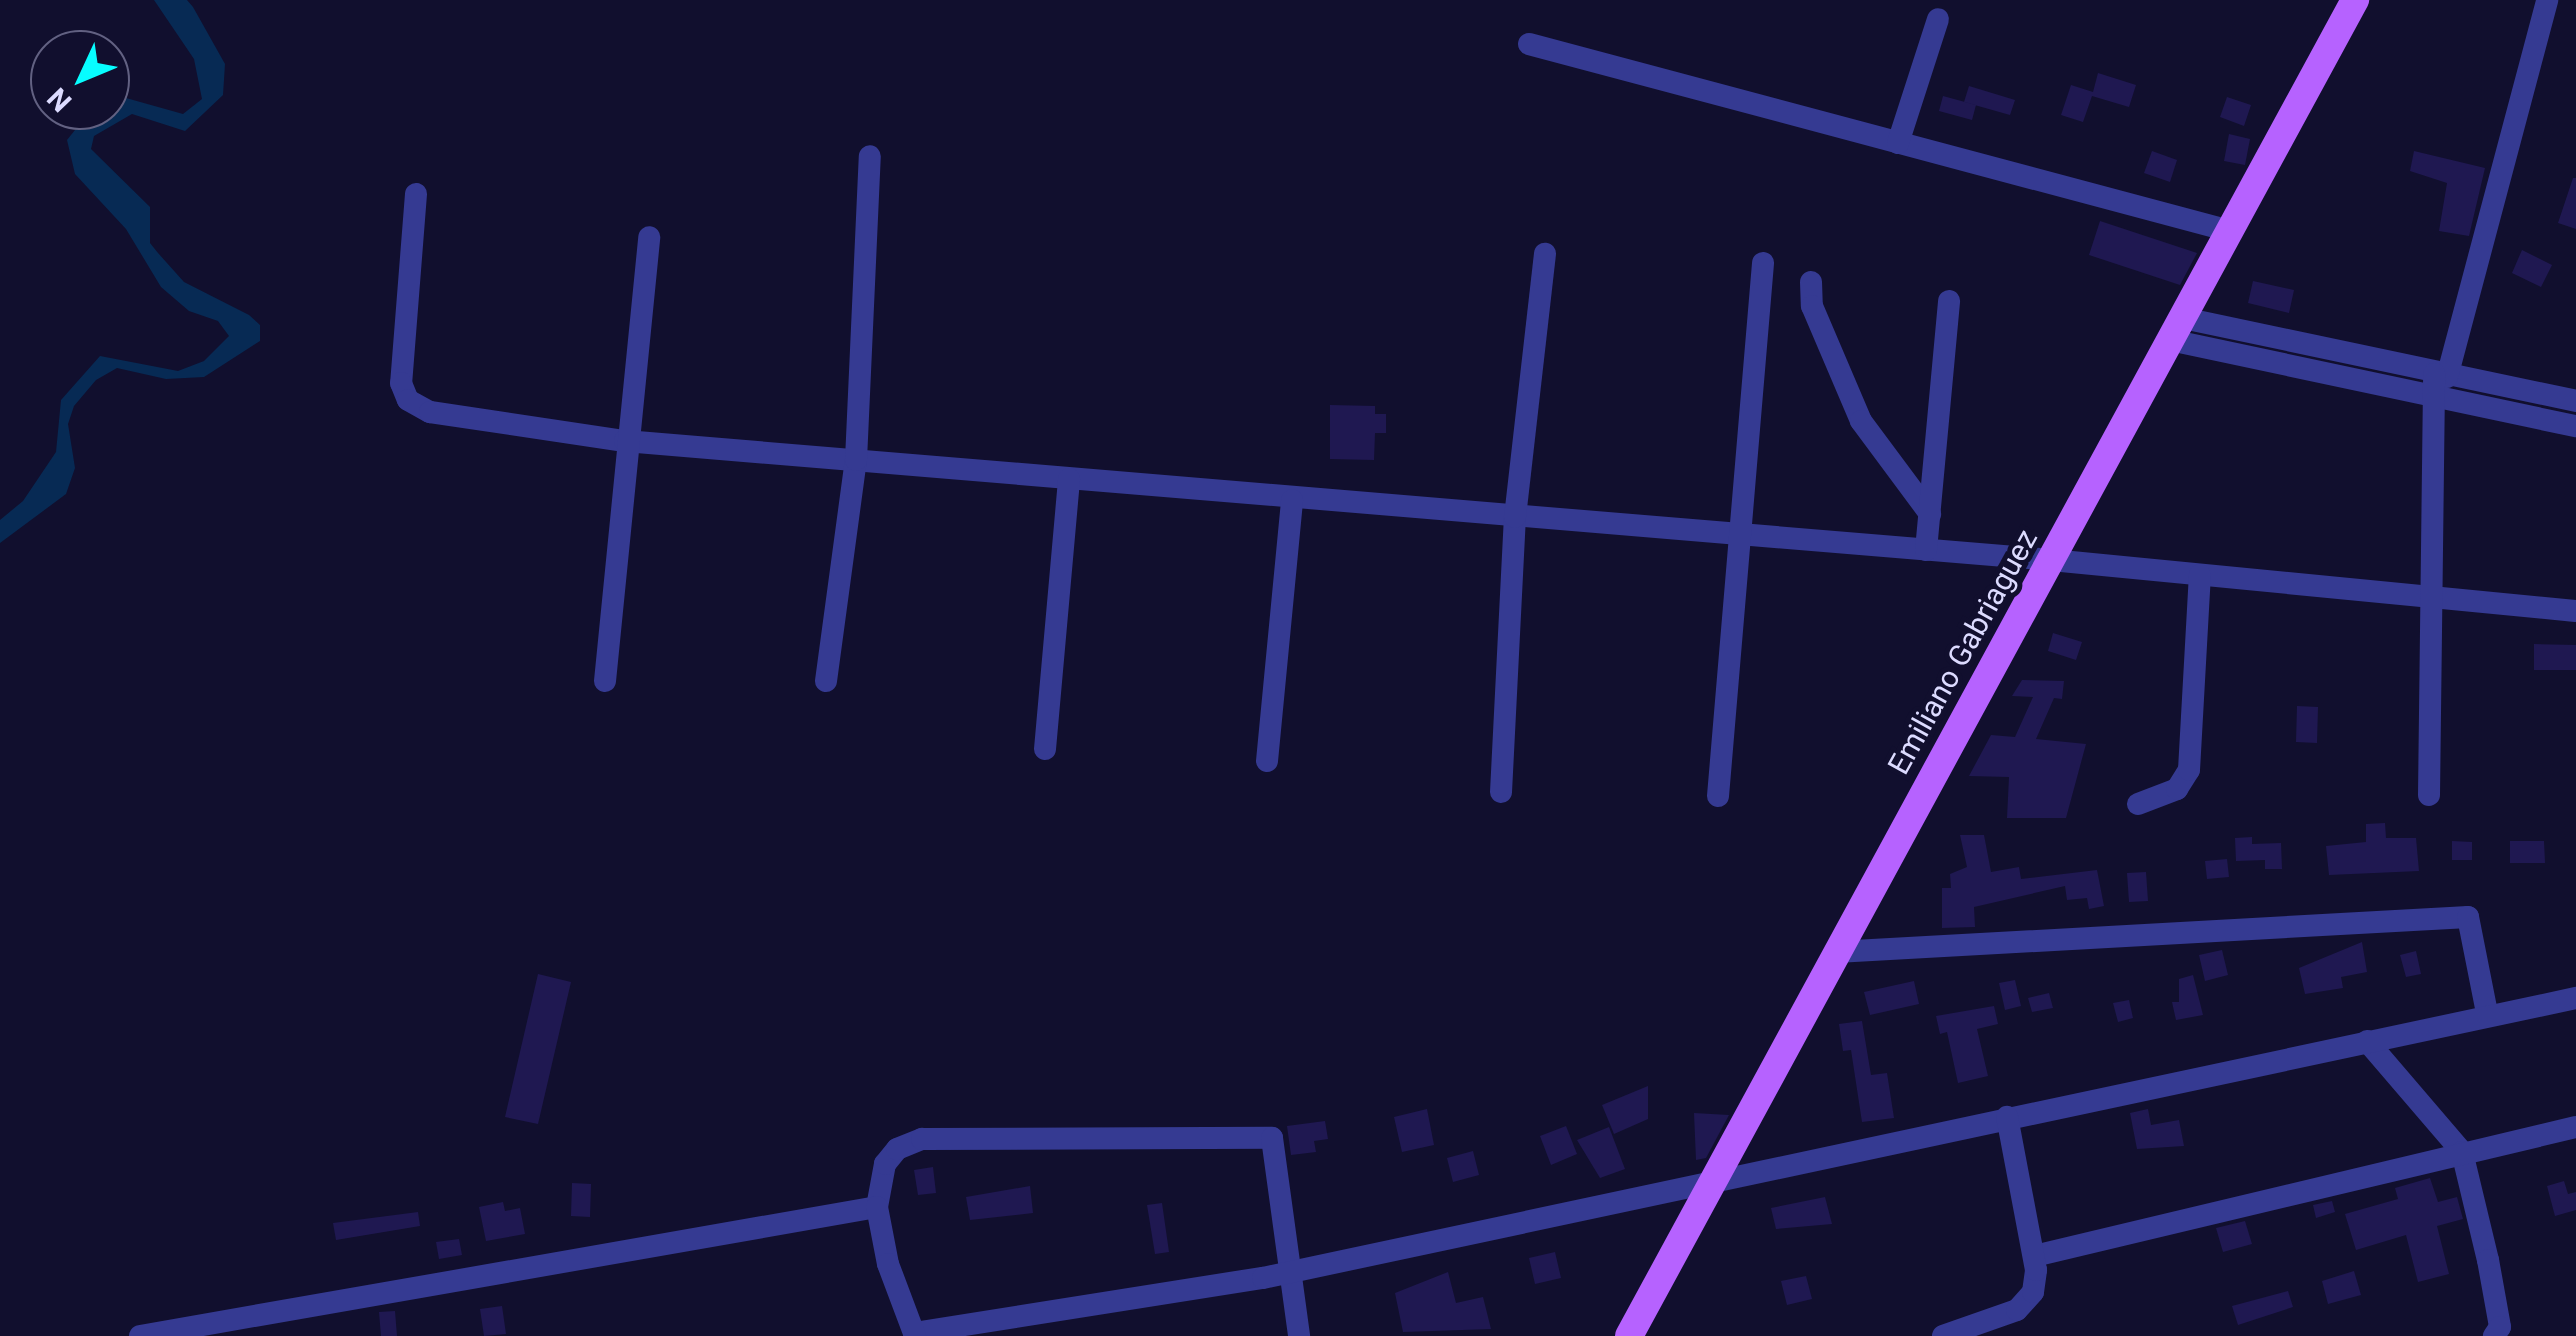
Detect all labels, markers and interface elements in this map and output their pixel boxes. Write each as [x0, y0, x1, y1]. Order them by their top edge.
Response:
north arrow [30, 30, 130, 130]
text: N [41, 81, 78, 118]
street label: Emiliano Gabriaguez [1881, 523, 2045, 781]

